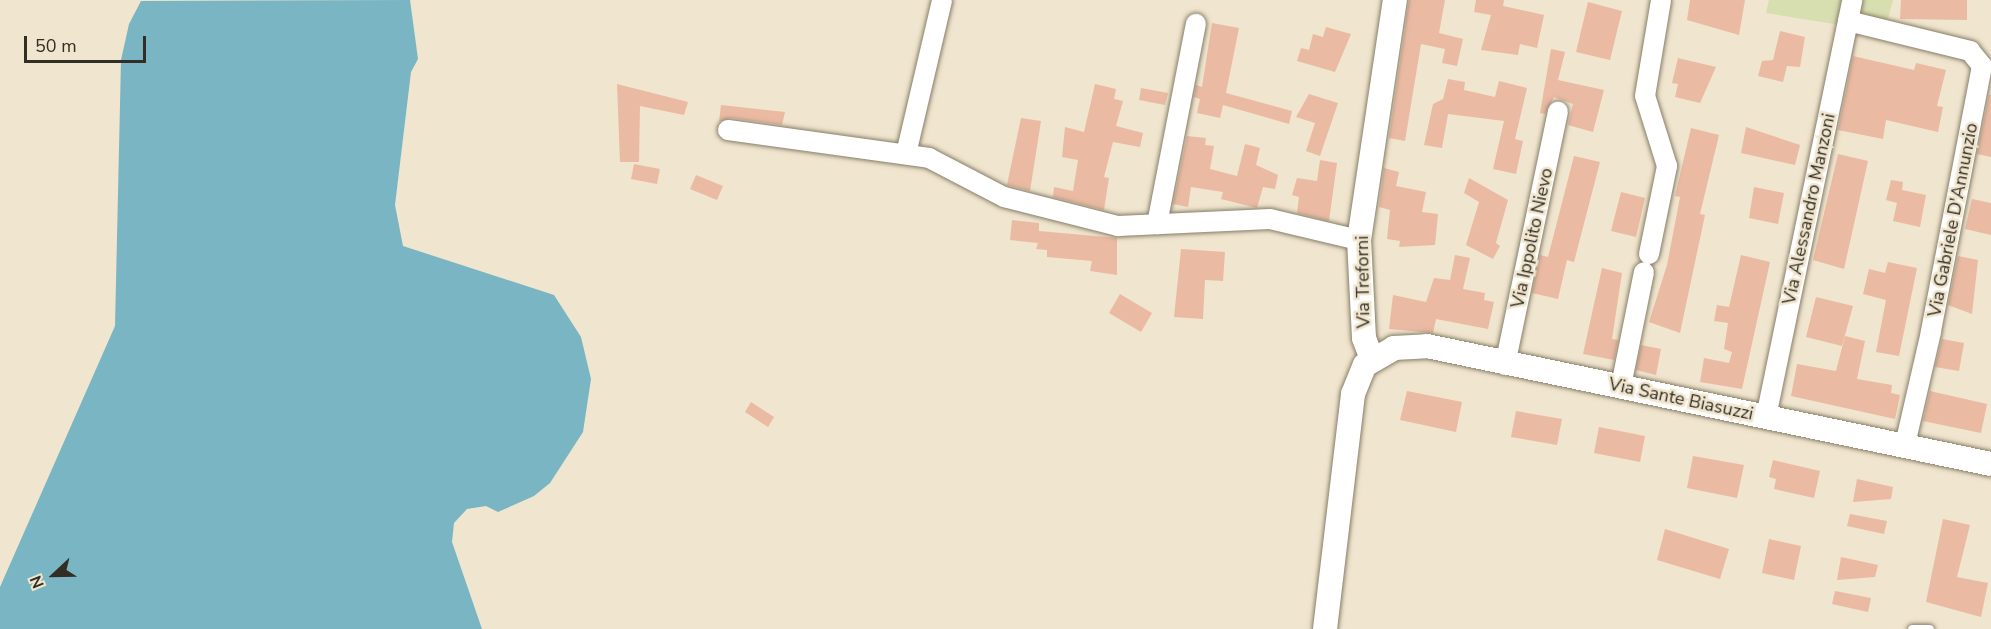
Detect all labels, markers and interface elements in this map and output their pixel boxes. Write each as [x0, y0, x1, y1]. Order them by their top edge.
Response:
scale bar [27, 24, 148, 62]
text: 50 m [35, 34, 77, 58]
street label: Via Alessandro Manzoni [1778, 111, 1840, 307]
street label: Via Gabriele D'Annunzio [1924, 121, 1982, 319]
street label: Via Ippolito Nievo [1507, 166, 1557, 310]
street label: Via Treforni [1351, 235, 1375, 329]
street label: Via Sante Biasuzzi [1607, 373, 1755, 425]
north arrow [24, 545, 84, 605]
text: N [25, 572, 50, 591]

